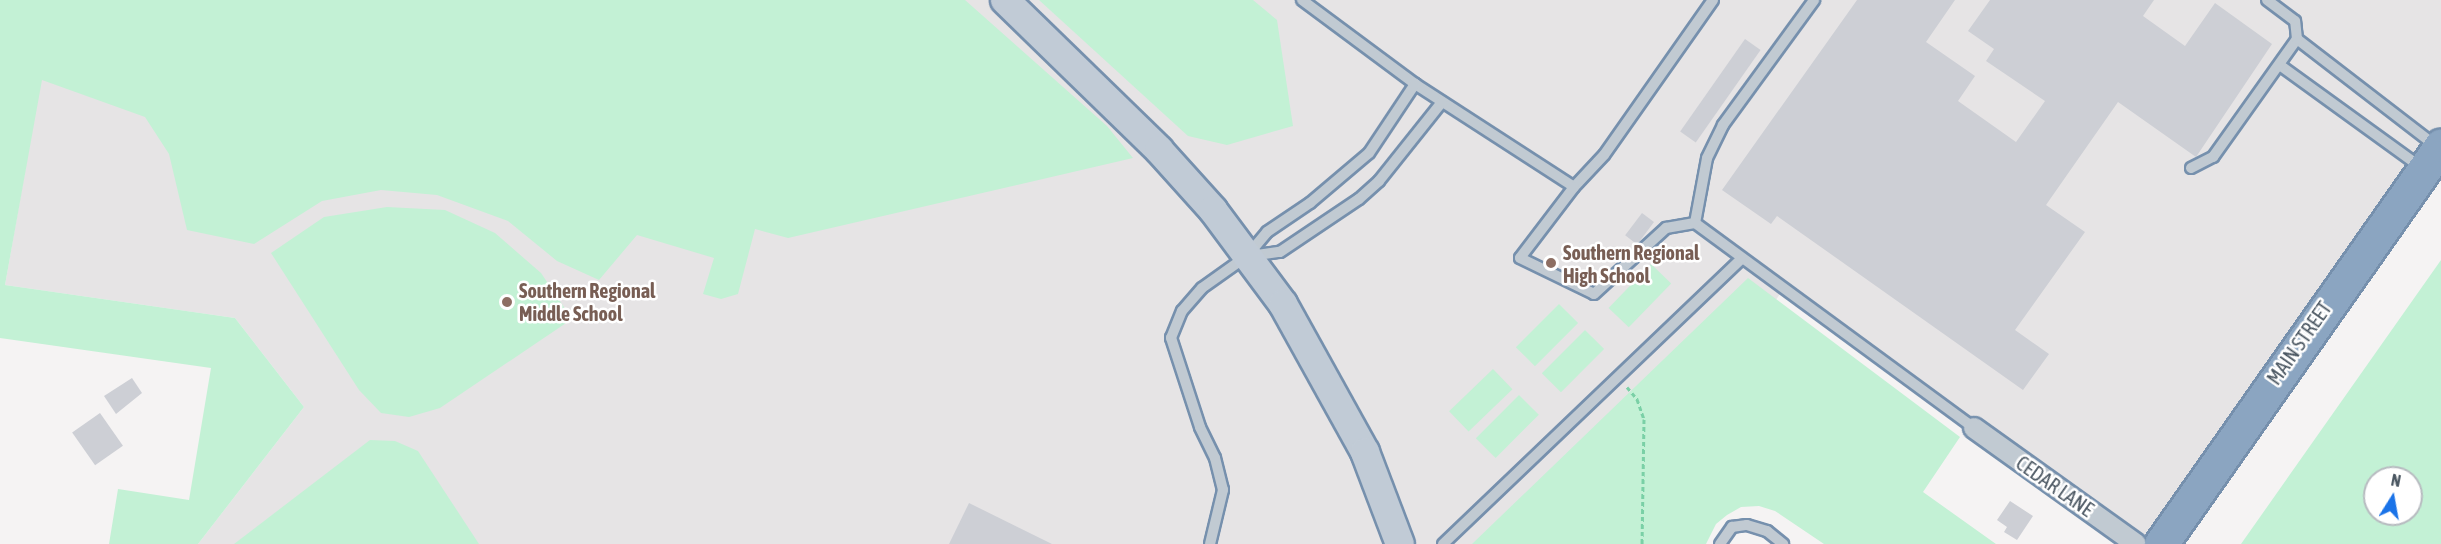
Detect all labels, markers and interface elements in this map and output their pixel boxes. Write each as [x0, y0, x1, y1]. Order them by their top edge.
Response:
place label: Southern Regional High School [1563, 240, 1699, 287]
marker: Southern Regional High School [1544, 256, 1558, 270]
place label: Southern Regional Middle School [519, 278, 655, 325]
marker: Southern Regional Middle School [500, 295, 514, 309]
street label: MAIN STREET [2262, 297, 2336, 389]
street label: CEDAR LANE [2012, 451, 2098, 521]
north arrow [2363, 466, 2423, 526]
text: N [2390, 471, 2402, 490]

